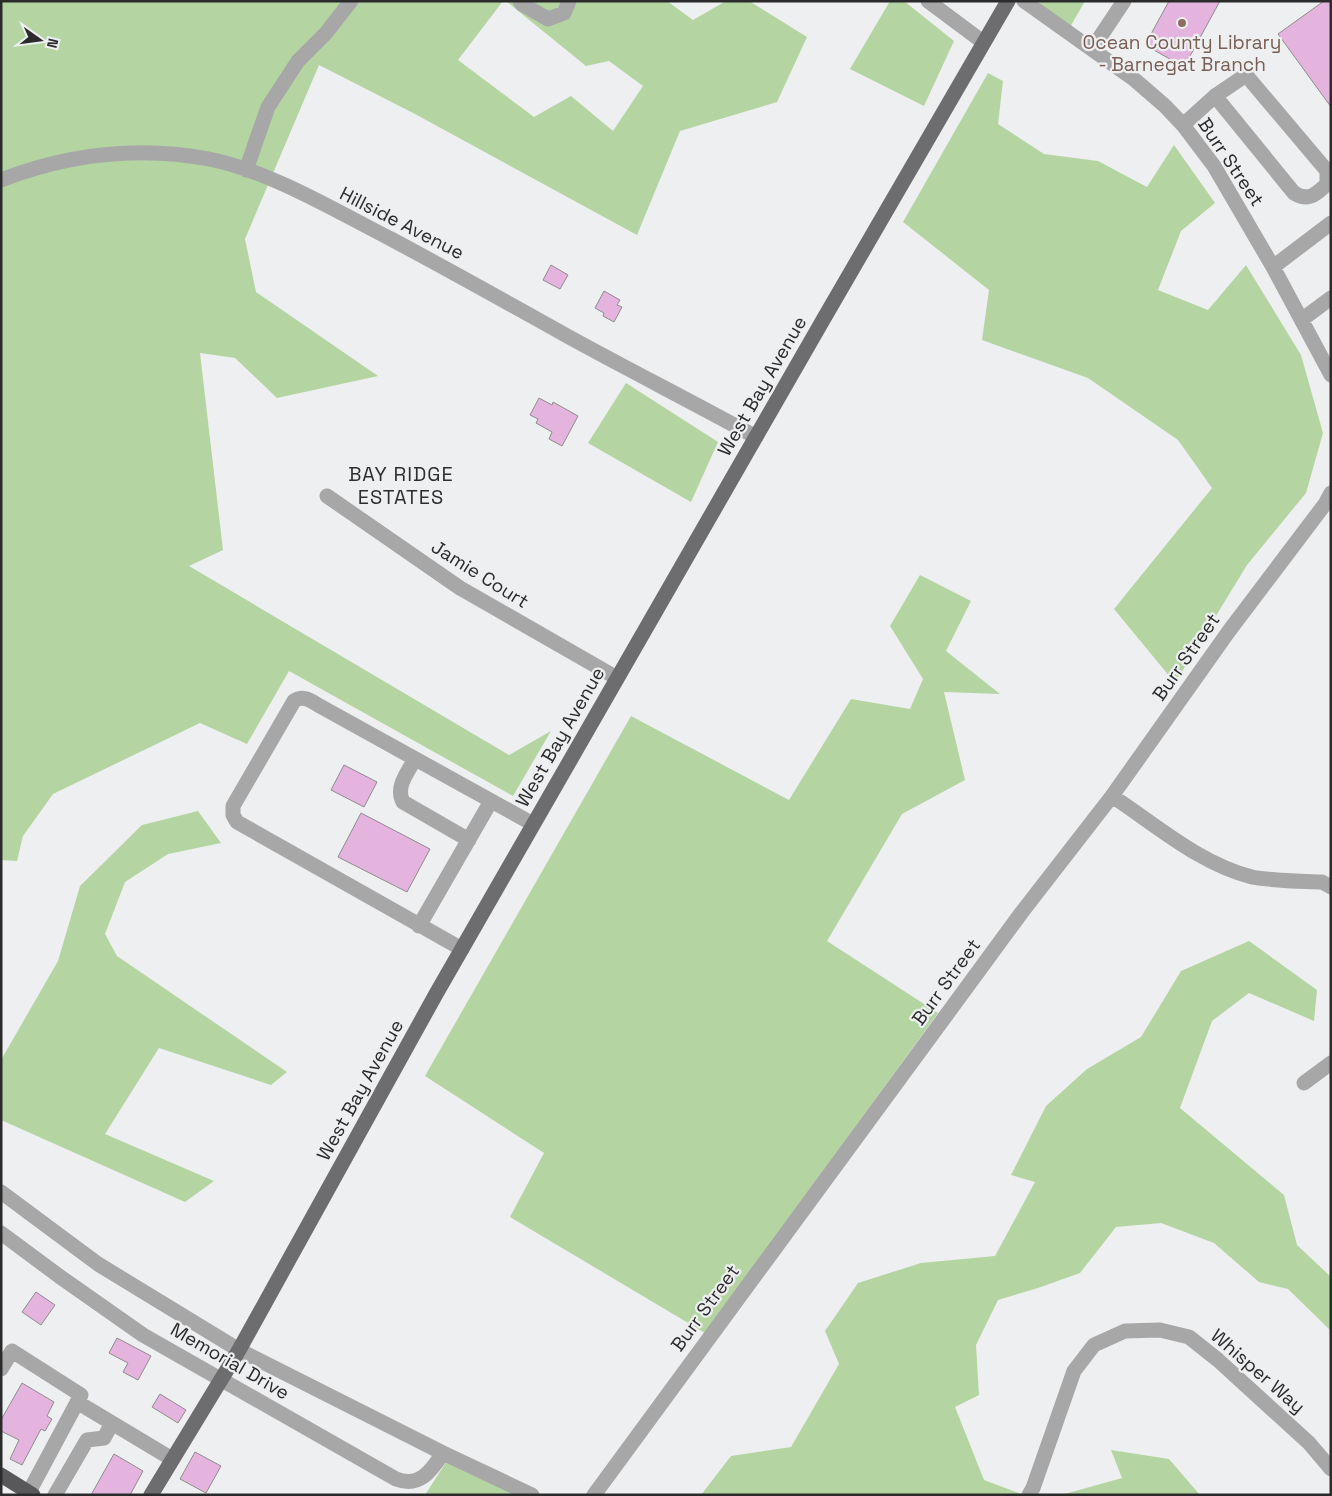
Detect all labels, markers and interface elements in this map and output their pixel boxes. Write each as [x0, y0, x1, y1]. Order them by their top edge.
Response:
north arrow [15, 15, 65, 65]
marker: Ocean County Library - Barnegat Branch [1176, 17, 1188, 29]
place label: Ocean County Library - Barnegat Branch [1083, 30, 1281, 77]
text: N [43, 36, 62, 50]
street label: Burr Street [1192, 113, 1270, 211]
street label: Hillside Avenue [336, 181, 468, 265]
street label: West Bay Avenue [712, 311, 812, 461]
district label: BAY RIDGE ESTATES [348, 461, 454, 510]
street label: Jamie Court [427, 534, 533, 614]
street label: Burr Street [1147, 608, 1225, 706]
street label: West Bay Avenue [510, 662, 610, 812]
street label: Burr Street [906, 934, 986, 1030]
street label: West Bay Avenue [311, 1015, 409, 1165]
street label: Burr Street [665, 1260, 745, 1356]
street label: Memorial Drive [166, 1317, 294, 1405]
street label: Whisper Way [1206, 1323, 1310, 1419]

